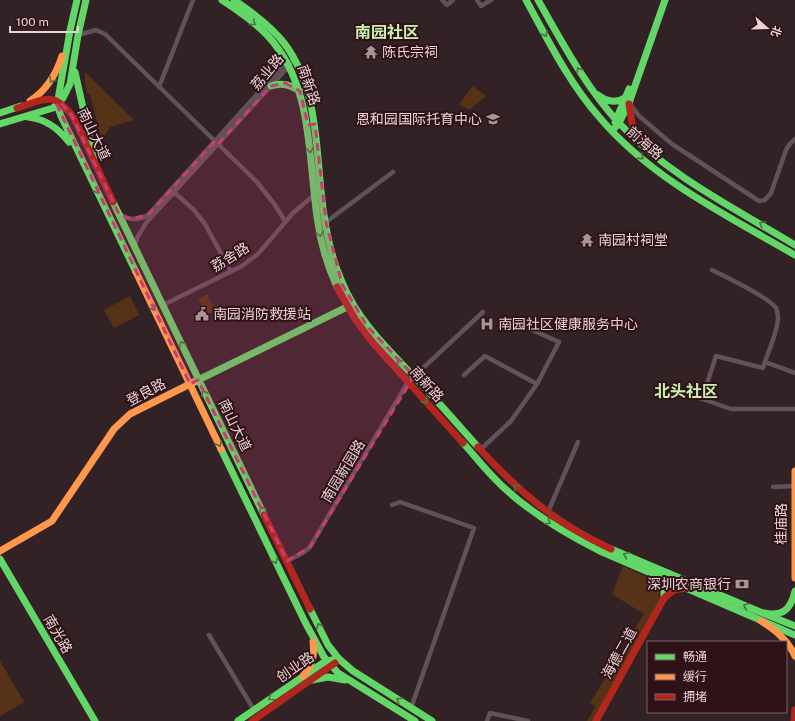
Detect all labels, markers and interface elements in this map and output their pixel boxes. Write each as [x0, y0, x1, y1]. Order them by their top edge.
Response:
scale bar [10, 8, 78, 34]
north arrow [747, 8, 787, 48]
text: 100 m [16, 15, 49, 29]
one-way arrow [249, 18, 256, 25]
district label: 南园社区 [355, 23, 419, 42]
text: 北 [769, 24, 784, 39]
one-way arrow [541, 30, 548, 37]
temple icon: 陈氏宗祠 [363, 44, 379, 60]
place label: 陈氏宗祠 [382, 44, 438, 60]
street label: 荔业路 [247, 51, 287, 93]
street label: 南新路 [295, 63, 323, 107]
one-way arrow [576, 67, 584, 74]
one-way arrow [49, 76, 56, 83]
street label: 南山大道 [75, 105, 113, 163]
place label: 恩和园国际托育中心 [356, 111, 482, 127]
school or university icon: 恩和园国际托育中心 [485, 111, 501, 127]
street label: 前海路 [624, 123, 666, 163]
one-way arrow [305, 147, 314, 153]
one-way arrow [636, 153, 643, 160]
one-way arrow [92, 187, 100, 195]
one-way arrow [759, 222, 766, 229]
one-way arrow [315, 231, 323, 237]
temple icon: 南园村祠堂 [579, 232, 595, 248]
place label: 南园村祠堂 [598, 232, 668, 248]
street label: 荔舍路 [208, 239, 252, 275]
one-way arrow [148, 304, 156, 312]
public building icon: 南园消防救援站 [194, 306, 210, 322]
place label: 南园消防救援站 [213, 306, 311, 322]
hospital icon: 南园社区健康服务中心 [479, 316, 495, 332]
place label: 南园社区健康服务中心 [498, 316, 638, 332]
one-way arrow [179, 341, 187, 349]
one-way arrow [396, 359, 404, 367]
street label: 南新路 [407, 363, 447, 405]
street label: 登良路 [124, 375, 168, 409]
district label: 北头社区 [654, 382, 718, 401]
one-way arrow [201, 389, 209, 397]
street label: 南山大道 [216, 396, 254, 454]
one-way arrow [421, 397, 428, 404]
street label: 南园新园路 [318, 437, 368, 505]
one-way arrow [214, 440, 222, 447]
one-way arrow [513, 484, 521, 492]
street label: 桂庙路 [773, 503, 789, 545]
one-way arrow [259, 506, 267, 514]
one-way arrow [543, 517, 550, 524]
one-way arrow [623, 552, 631, 560]
one-way arrow [270, 557, 278, 565]
place label: 深圳农商银行 [647, 576, 731, 592]
bank icon: 深圳农商银行 [734, 576, 750, 592]
one-way arrow [742, 602, 749, 610]
street label: 南光路 [41, 612, 75, 656]
one-way arrow [316, 623, 324, 630]
street label: 海德二道 [598, 625, 640, 681]
legend [647, 641, 787, 713]
street label: 创业路 [273, 649, 317, 685]
text: 畅通 [683, 650, 707, 664]
text: 缓行 [683, 670, 707, 684]
text: 拥堵 [683, 690, 707, 704]
one-way arrow [269, 693, 276, 700]
one-way arrow [396, 698, 403, 705]

